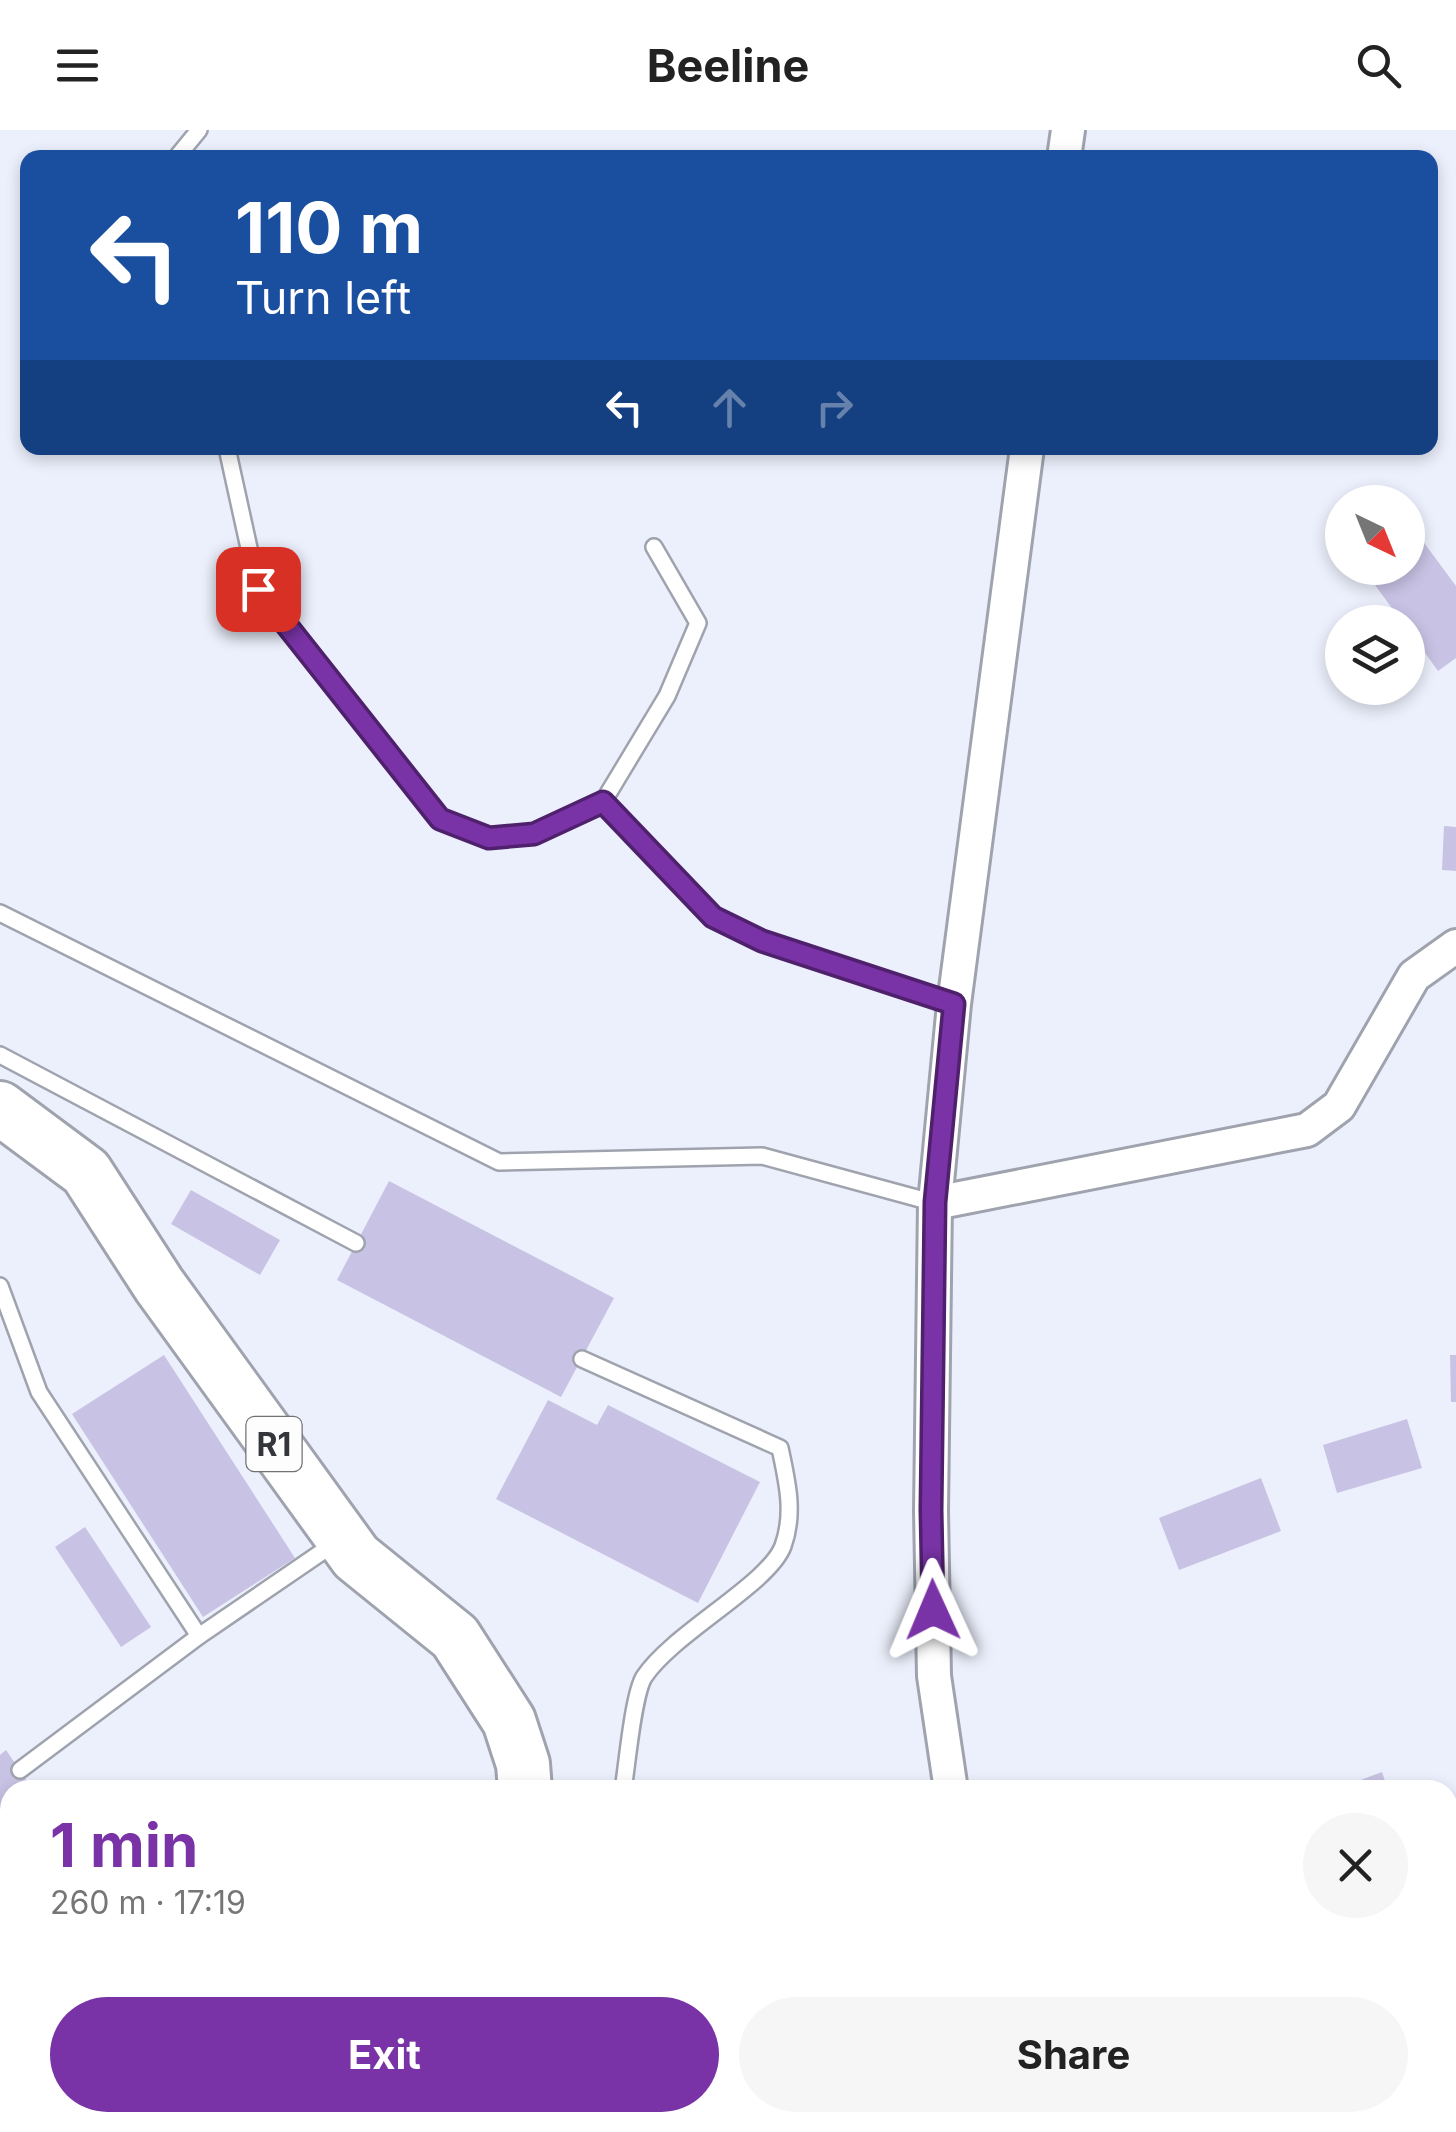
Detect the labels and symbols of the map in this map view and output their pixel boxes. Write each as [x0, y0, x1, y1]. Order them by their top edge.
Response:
north arrow [1325, 485, 1425, 585]
pin [216, 547, 301, 632]
road number: R1 [246, 1417, 302, 1471]
position arrow [881, 1558, 985, 1662]

